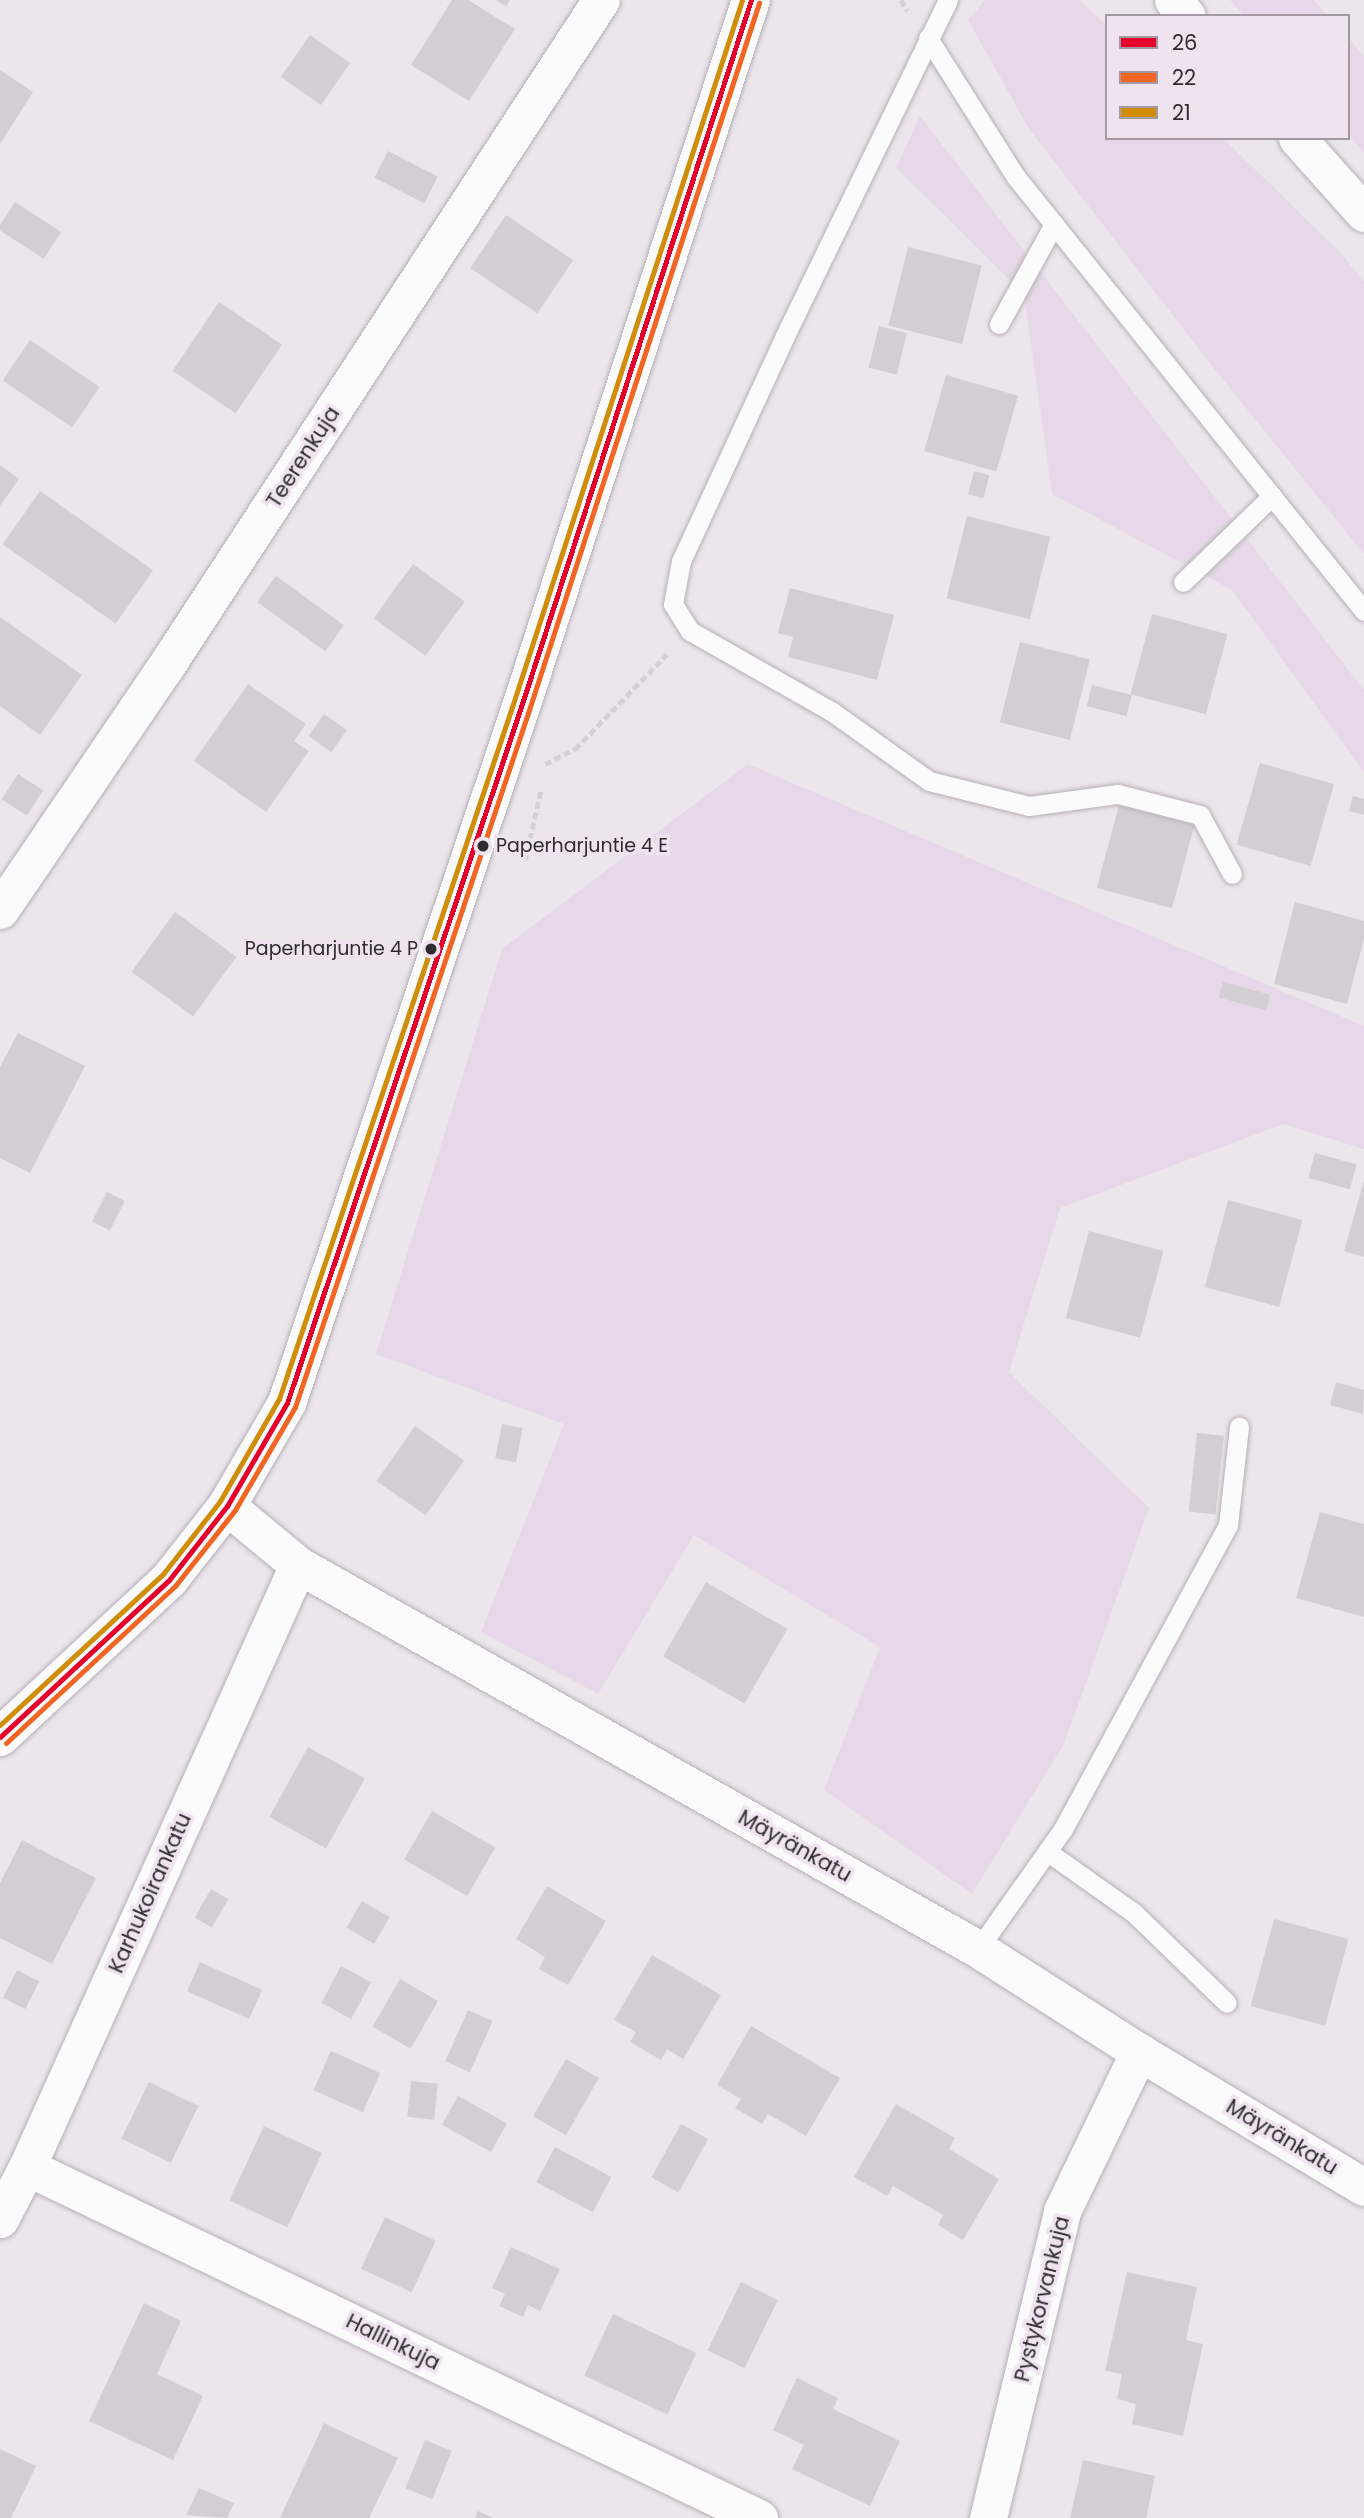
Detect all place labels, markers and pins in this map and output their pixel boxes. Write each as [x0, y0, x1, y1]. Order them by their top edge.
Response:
place label: Paperharjuntie 4 E [496, 835, 668, 857]
marker: Paperharjuntie 4 E [476, 839, 490, 853]
place label: Paperharjuntie 4 P [245, 938, 418, 960]
marker: Paperharjuntie 4 P [424, 942, 438, 956]

